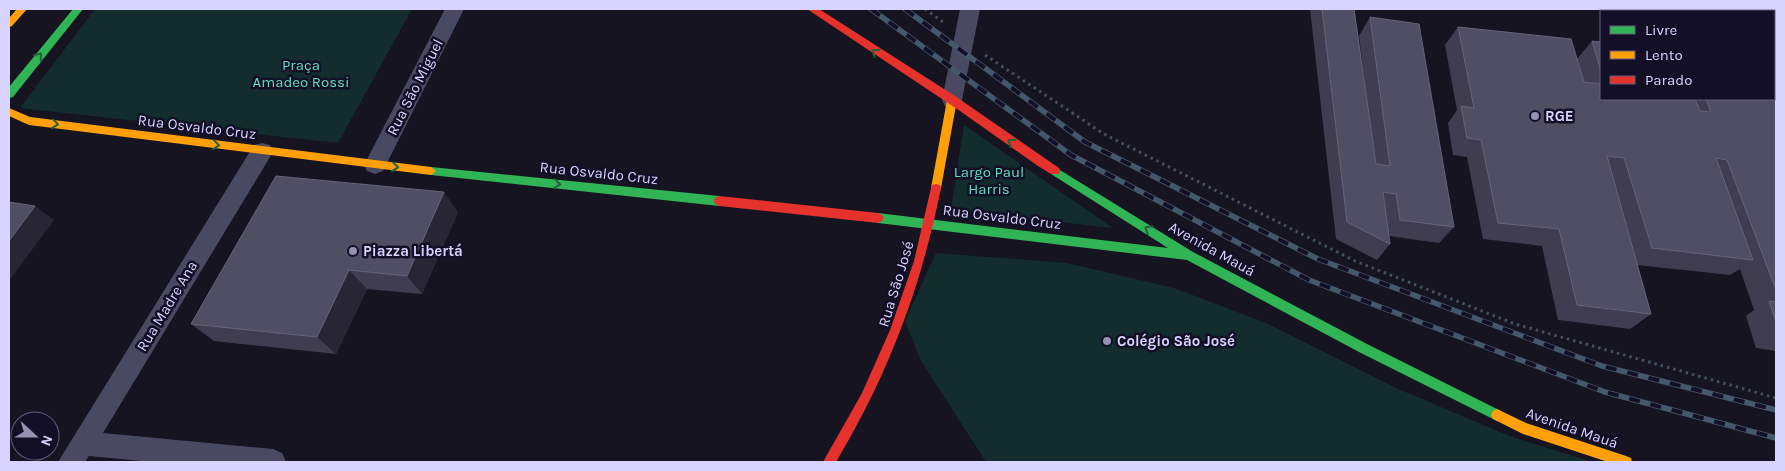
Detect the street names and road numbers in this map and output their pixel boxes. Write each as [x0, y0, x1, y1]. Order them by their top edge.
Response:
street label: Rua São Miguel [383, 36, 447, 138]
street label: Rua Osvaldo Cruz [137, 111, 257, 143]
street label: Rua Osvaldo Cruz [539, 158, 659, 188]
street label: Rua Osvaldo Cruz [942, 201, 1062, 233]
street label: Avenida Mauá [1166, 218, 1258, 280]
street label: Rua São José [874, 239, 918, 329]
street label: Rua Madre Ana [133, 257, 201, 355]
street label: Avenida Mauá [1524, 404, 1620, 452]

